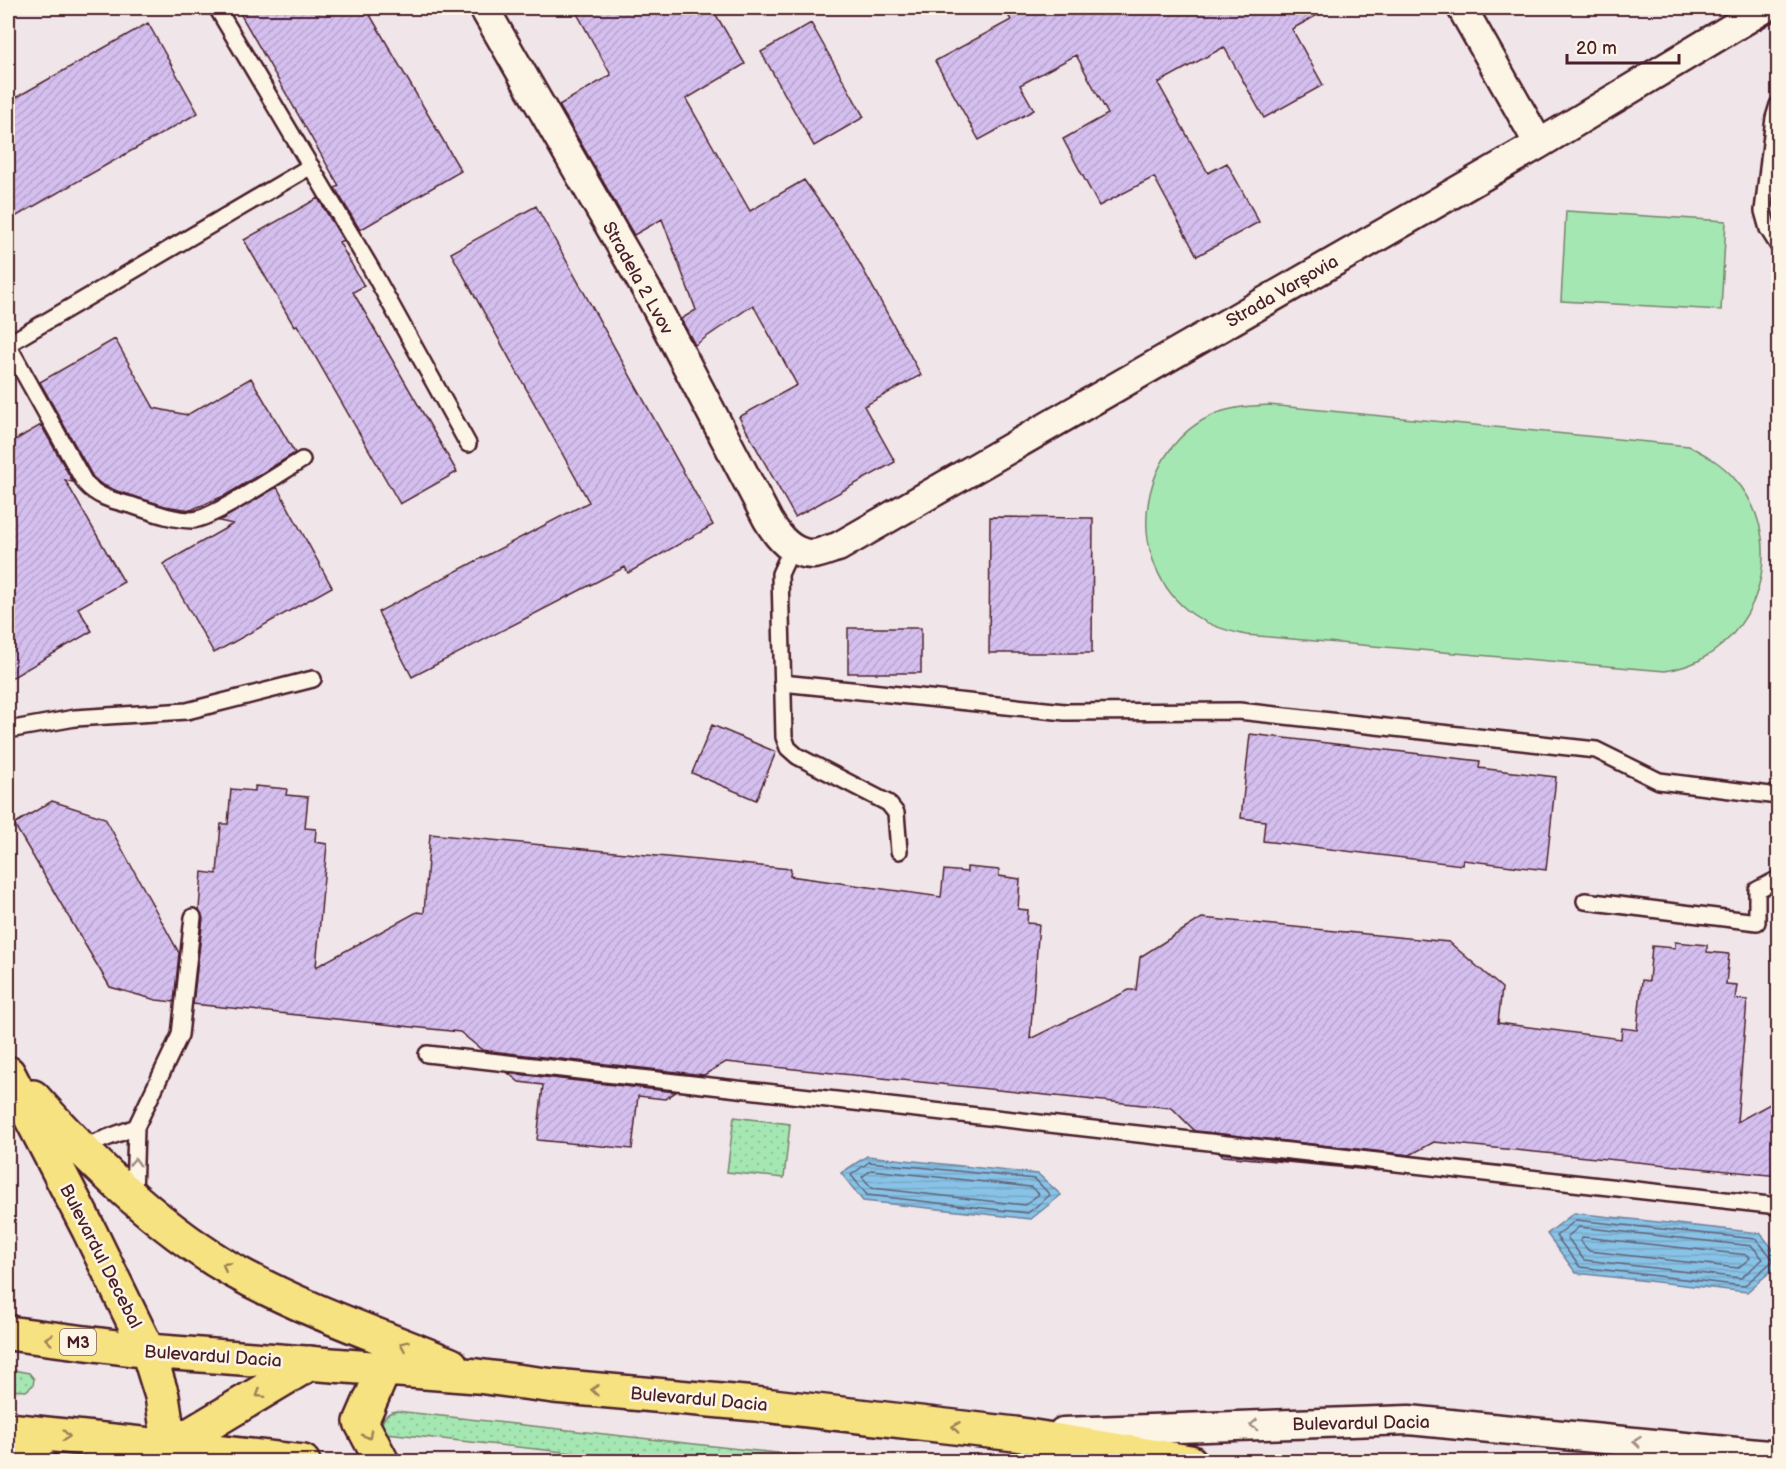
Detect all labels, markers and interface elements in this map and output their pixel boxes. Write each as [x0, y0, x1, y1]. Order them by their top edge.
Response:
scale bar [1567, 27, 1680, 65]
text: 20 m [1576, 38, 1617, 59]
street label: Stradela 2 Lvov [598, 218, 677, 339]
street label: Strada Varșovia [1222, 251, 1342, 332]
one-way arrow [129, 1157, 141, 1166]
street label: Bulevardul Decebal [55, 1181, 146, 1332]
one-way arrow [222, 1261, 232, 1273]
road number: M3 [60, 1329, 96, 1355]
one-way arrow [44, 1333, 53, 1345]
one-way arrow [399, 1340, 410, 1352]
street label: Bulevardul Dacia [143, 1341, 282, 1372]
street label: Bulevardul Dacia [629, 1383, 769, 1416]
one-way arrow [591, 1384, 600, 1397]
one-way arrow [256, 1386, 266, 1398]
street label: Bulevardul Dacia [1292, 1412, 1430, 1435]
one-way arrow [1249, 1419, 1258, 1432]
one-way arrow [952, 1422, 961, 1434]
one-way arrow [361, 1428, 372, 1439]
one-way arrow [61, 1429, 70, 1442]
one-way arrow [1632, 1436, 1641, 1449]

